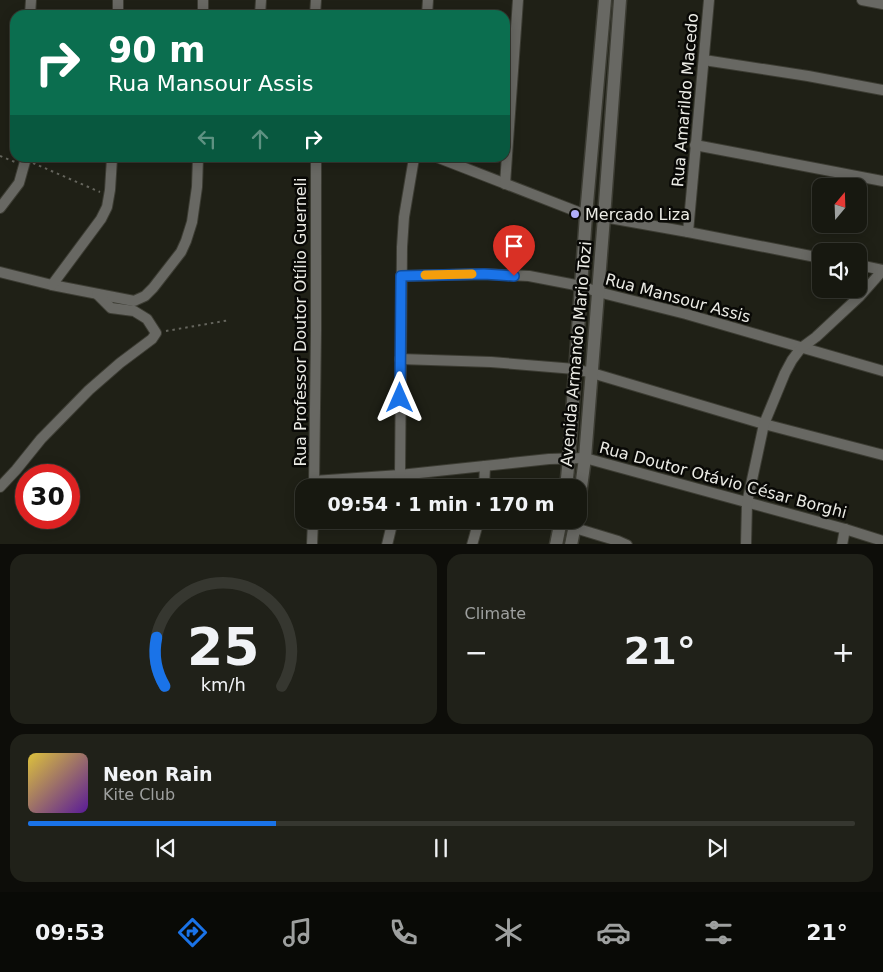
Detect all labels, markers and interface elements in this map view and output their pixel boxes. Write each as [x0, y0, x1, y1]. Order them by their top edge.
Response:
street label: Rua Amarildo Macedo [668, 12, 702, 188]
icon: right [25, 30, 90, 95]
text: 90 m [108, 30, 205, 70]
text: Rua Mansour Assis [108, 71, 314, 96]
icon: left [193, 125, 221, 153]
icon: ahead [246, 125, 274, 153]
icon: right [299, 125, 327, 153]
street label: Rua Professor Doutor Otílio Guerneli [291, 177, 310, 467]
north arrow [812, 178, 868, 232]
map controls [812, 178, 867, 298]
place label: Mercado Liza [585, 205, 690, 224]
marker: Mercado Liza [569, 208, 581, 220]
pin [493, 225, 535, 276]
icon: arrive [500, 232, 528, 260]
street label: Avenida Armando Mario Tozi [557, 241, 595, 467]
button: sound [812, 243, 867, 298]
street label: Rua Mansour Assis [603, 269, 753, 327]
position arrow [373, 371, 425, 423]
street label: Rua Doutor Otávio César Borghi [597, 438, 849, 522]
speed limit sign: 30 [15, 464, 80, 529]
text: 09:54 · 1 min · 170 m [327, 493, 555, 515]
text: Climate [465, 604, 526, 623]
text: 25 [187, 617, 259, 677]
text: 21° [624, 629, 696, 673]
text: − [465, 636, 488, 669]
text: + [832, 636, 855, 669]
text: km/h [201, 674, 246, 695]
text: Neon Rain [103, 763, 212, 785]
text: Kite Club [103, 785, 175, 804]
icon: previous [152, 834, 180, 862]
icon: pause [427, 834, 455, 862]
icon: next [703, 834, 731, 862]
icon: directions [175, 915, 210, 950]
icon: music [280, 915, 315, 950]
icon: phone [386, 915, 421, 950]
icon: climate [491, 915, 526, 950]
icon: car [596, 915, 631, 950]
icon: filters [701, 915, 736, 950]
text: 09:53 [35, 920, 105, 945]
text: 21° [806, 920, 848, 945]

